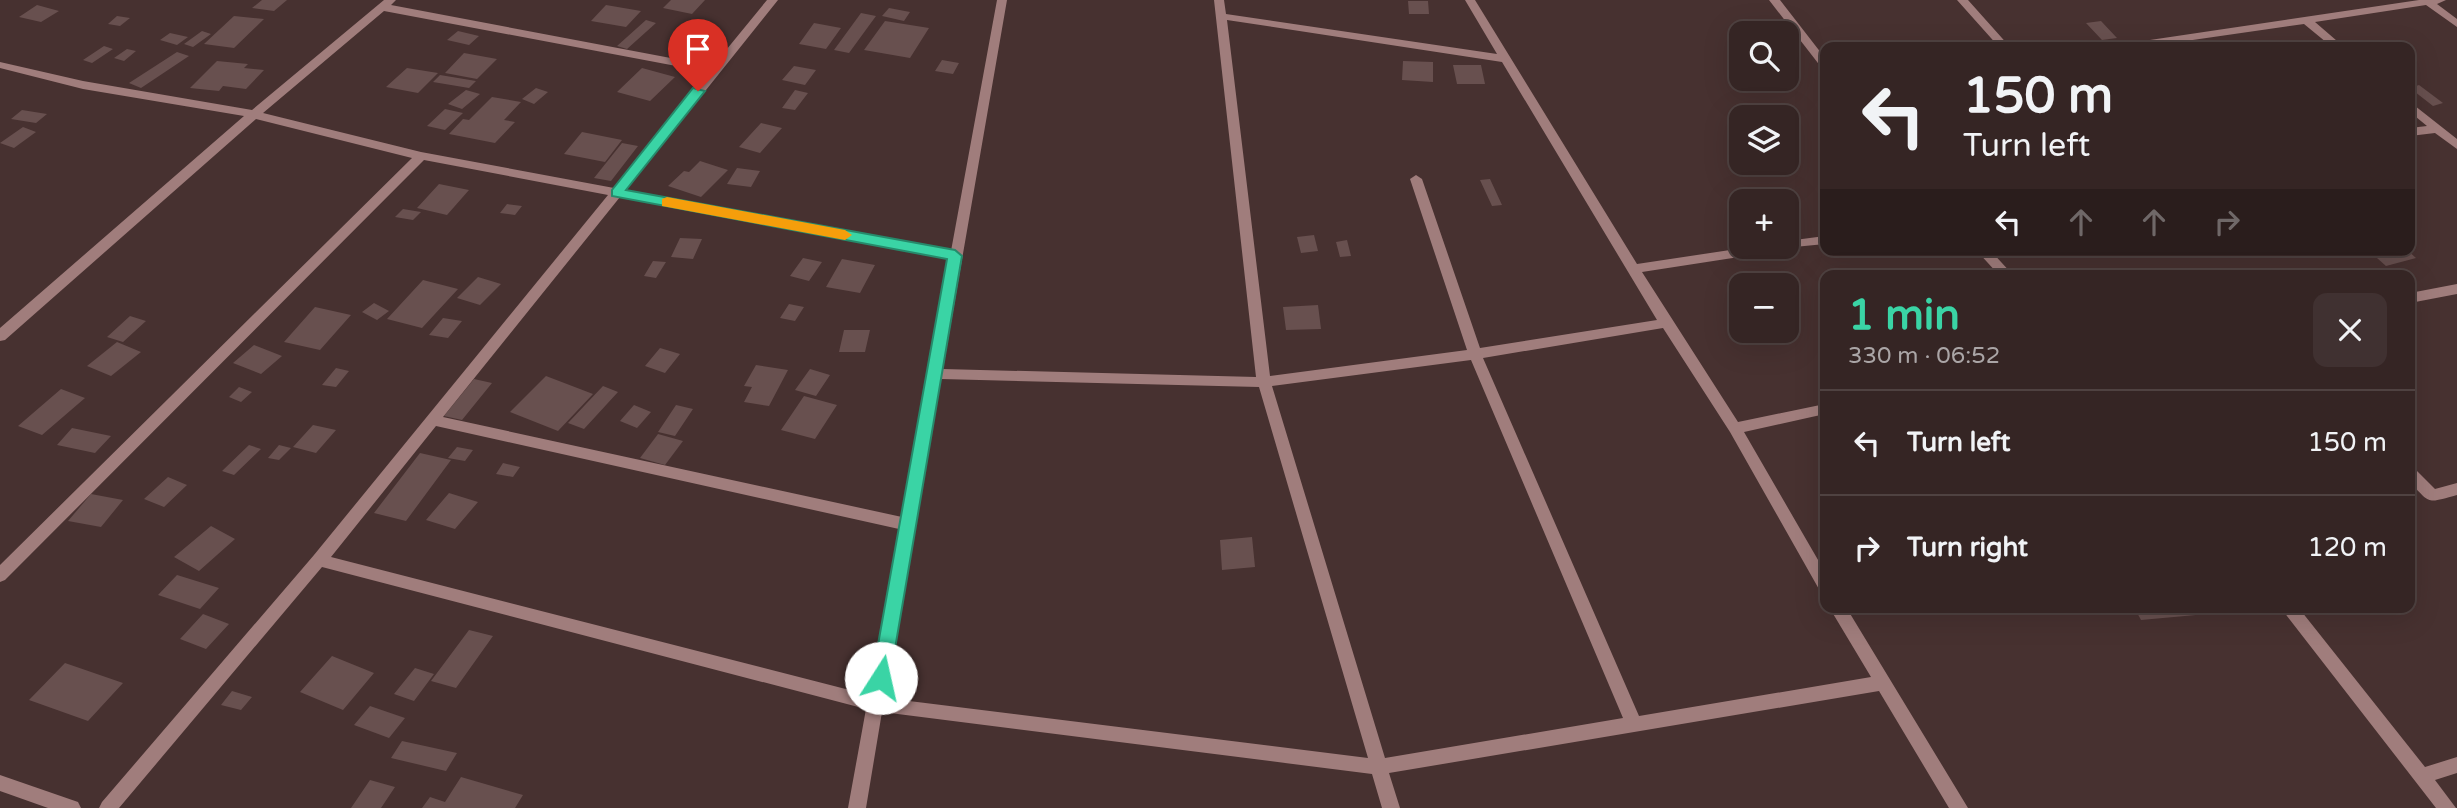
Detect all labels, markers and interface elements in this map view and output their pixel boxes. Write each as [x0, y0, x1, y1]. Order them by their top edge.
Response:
pin [668, 19, 728, 91]
map controls [1729, 21, 1799, 343]
button: search [1729, 21, 1799, 91]
icon: arrive [679, 30, 717, 68]
text: 150 m [1963, 67, 2113, 126]
icon: left [1848, 70, 1939, 161]
button: layers [1729, 105, 1799, 175]
text: Turn left [1963, 127, 2090, 165]
button: + [1729, 189, 1799, 259]
icon: left [1989, 203, 2027, 241]
icon: ahead [2062, 203, 2100, 241]
icon: ahead [2135, 203, 2173, 241]
icon: right [2208, 203, 2246, 241]
button: − [1729, 273, 1799, 343]
text: 1 min [1848, 290, 1960, 341]
button: close [2313, 293, 2387, 367]
text: 330 m · 06:52 [1848, 342, 2000, 370]
icon: left [1848, 424, 1886, 462]
text: Turn left [1907, 427, 2010, 458]
text: 150 m [2307, 427, 2387, 458]
icon: right [1848, 529, 1886, 567]
text: Turn right [1907, 532, 2028, 563]
text: 120 m [2307, 532, 2387, 563]
position arrow [844, 641, 918, 715]

